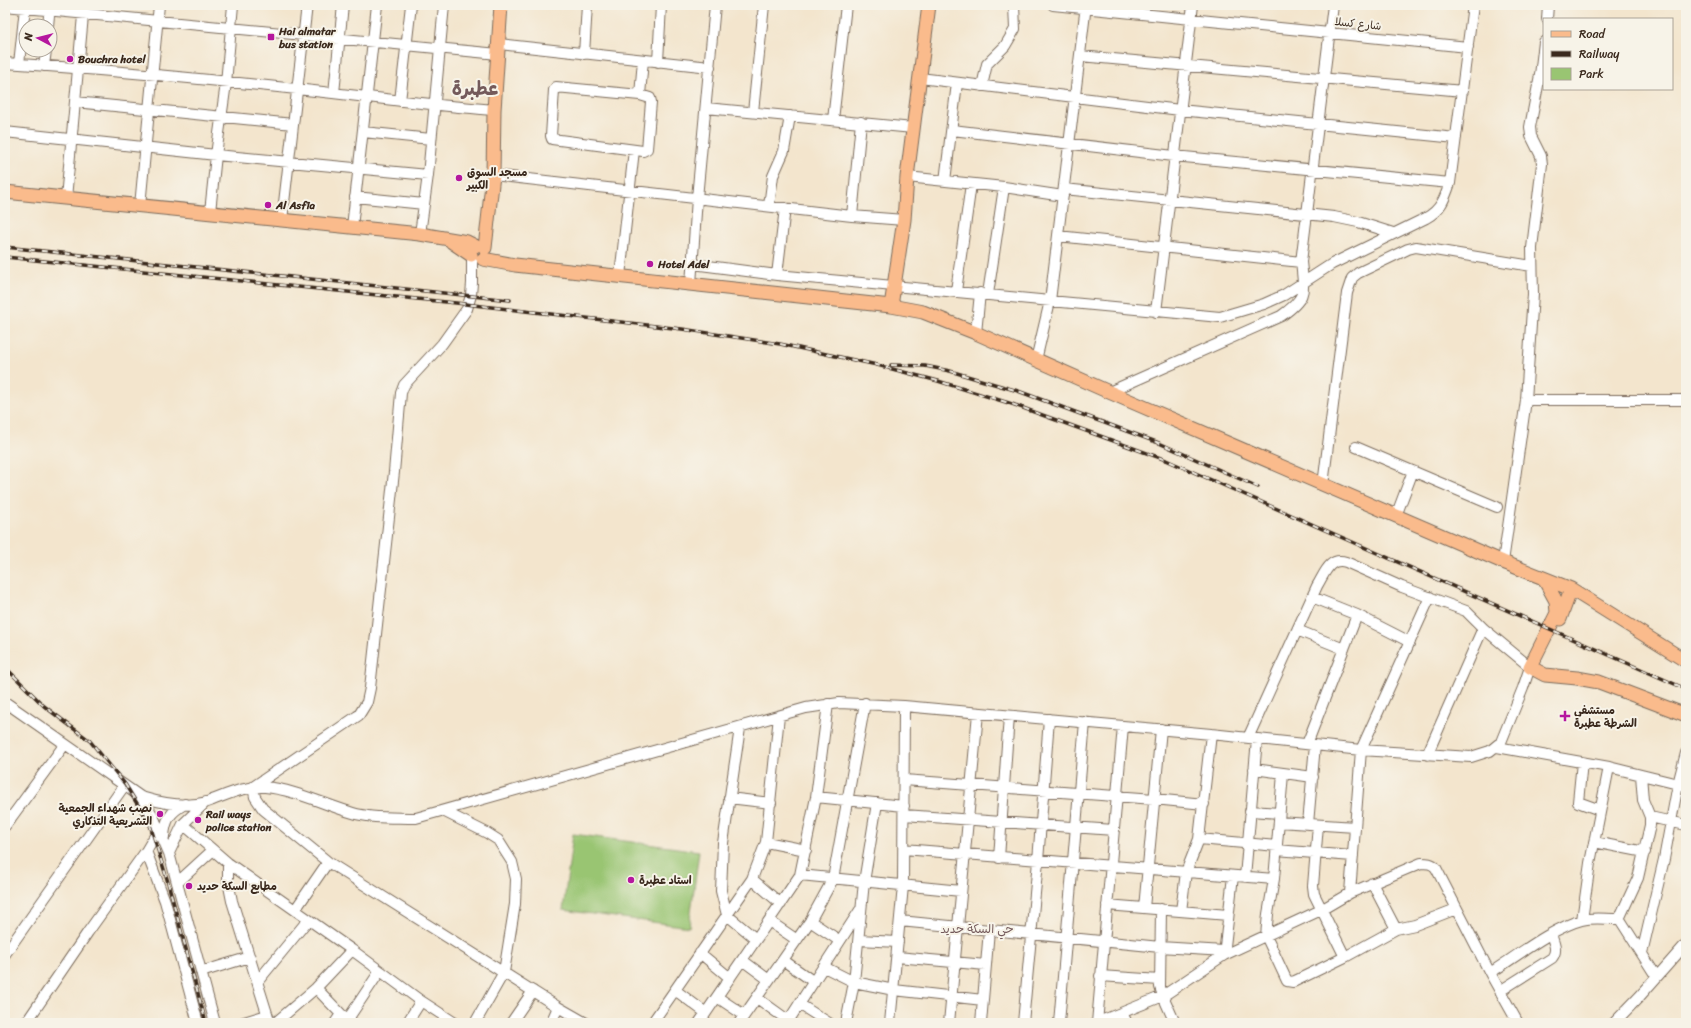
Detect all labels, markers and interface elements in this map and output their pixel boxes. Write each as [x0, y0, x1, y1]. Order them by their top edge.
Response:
street label: شارع كسلا [1334, 12, 1382, 36]
north arrow [18, 18, 58, 58]
legend [1543, 18, 1673, 90]
place label: Hai almatar bus station [278, 22, 337, 54]
text: Road [1579, 23, 1606, 45]
text: N [19, 32, 39, 43]
marker: Hai almatar bus station [266, 32, 276, 42]
text: Railway [1579, 43, 1620, 65]
place label: Bouchra hotel [78, 50, 146, 69]
marker: Bouchra hotel [65, 54, 75, 64]
text: Park [1579, 63, 1604, 85]
district label: عطبرة [452, 72, 498, 105]
place label: مسجد السوق الكبير [466, 163, 527, 195]
marker: مسجد السوق الكبير [454, 173, 464, 183]
place label: Al Asfia [275, 196, 316, 215]
marker: Al Asfia [263, 200, 273, 210]
place label: Hotel Adel [657, 255, 710, 274]
marker: Hotel Adel [645, 259, 655, 269]
place label: مستشفى الشرطة عطبرة [1574, 701, 1637, 733]
marker: مستشفى الشرطة عطبرة [1559, 710, 1571, 722]
place label: نصب شهداء الجمعية التشريعية التذكاري [59, 799, 152, 831]
place label: Rail ways police station [205, 805, 272, 837]
marker: نصب شهداء الجمعية التشريعية التذكاري [155, 809, 165, 819]
marker: Rail ways police station [193, 815, 203, 825]
place label: استاد عطبرة [639, 871, 692, 890]
marker: استاد عطبرة [626, 875, 636, 885]
place label: مطابع السكة حديد [197, 877, 277, 896]
marker: مطابع السكة حديد [184, 881, 194, 891]
district label: حي السكة حديد [940, 918, 1014, 940]

